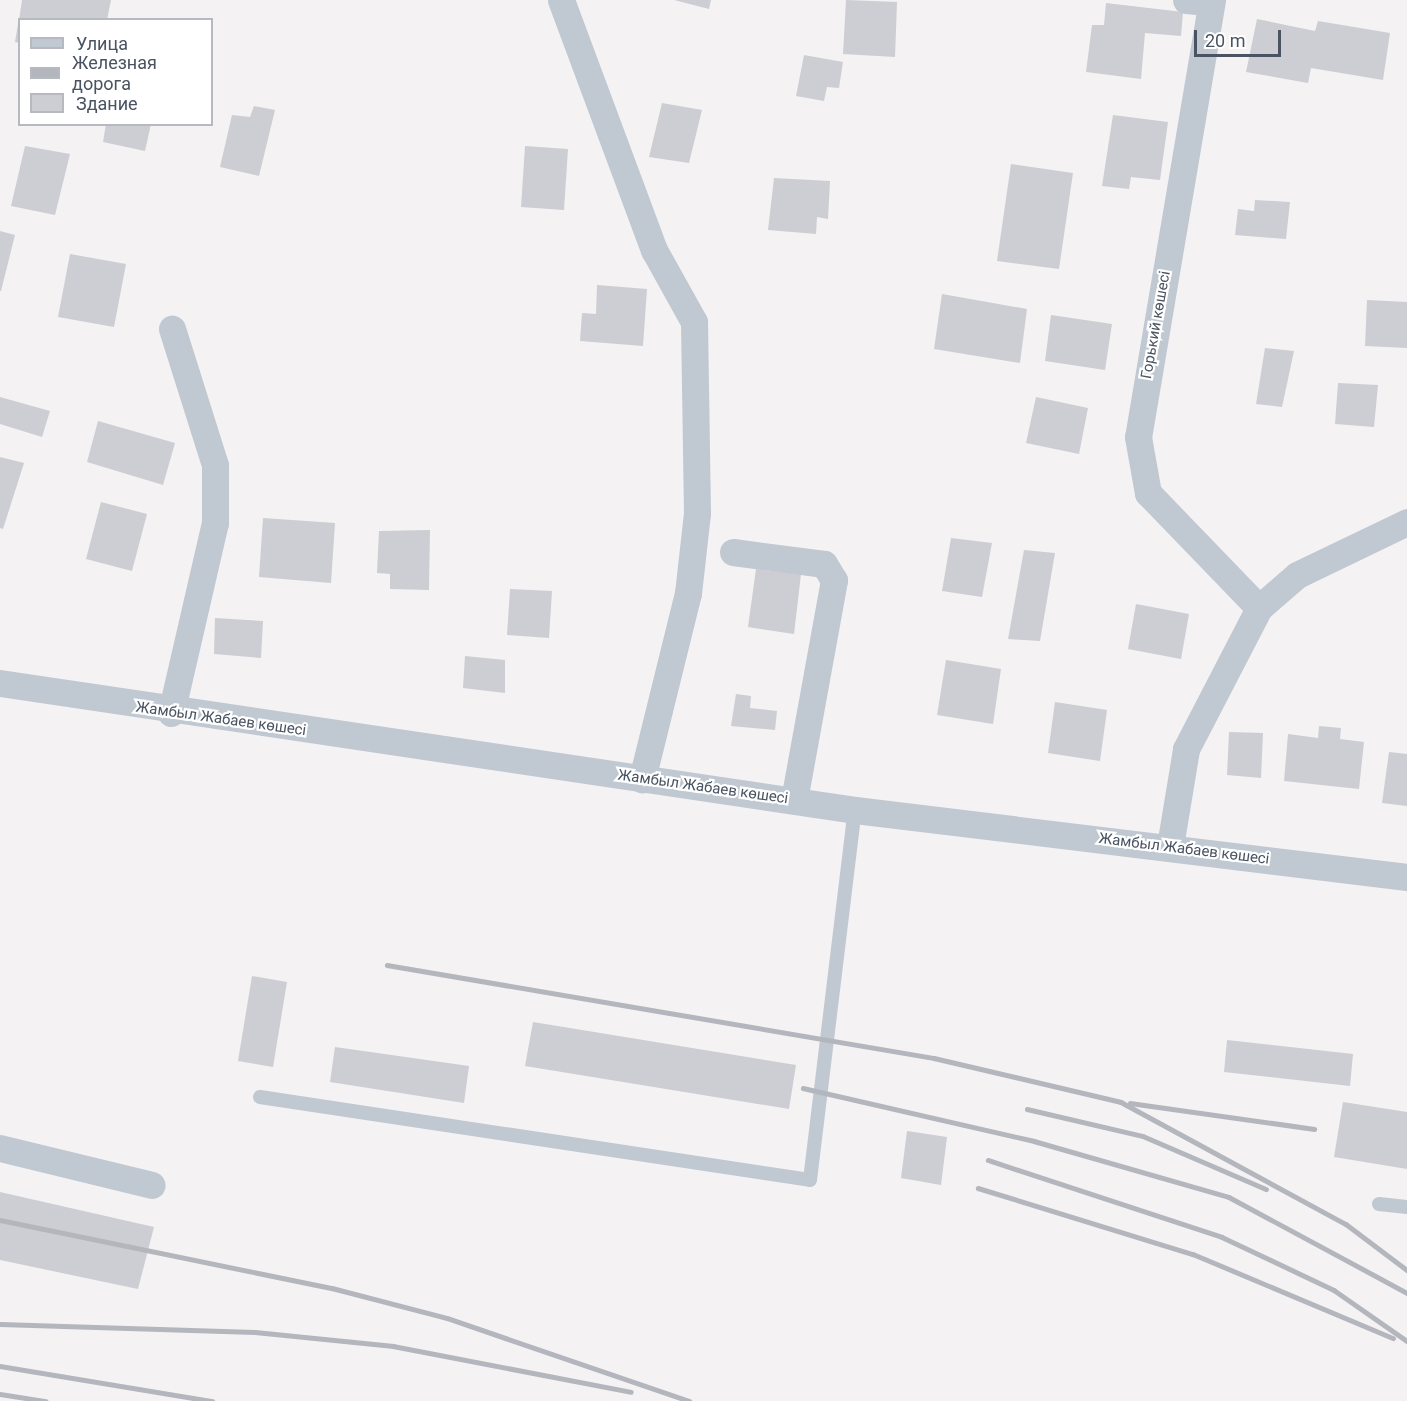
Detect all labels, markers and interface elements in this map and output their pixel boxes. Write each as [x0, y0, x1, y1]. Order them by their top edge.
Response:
legend [18, 18, 213, 126]
scale bar [1197, 18, 1284, 56]
text: 20 m [1205, 30, 1245, 51]
text: Улица [76, 33, 128, 54]
text: Железная дорога [72, 52, 157, 94]
text: Здание [76, 93, 138, 114]
street label: Горький көшесі [1138, 270, 1174, 380]
street label: Жамбыл Жабаев көшесі [135, 698, 307, 740]
street label: Жамбыл Жабаев көшесі [617, 766, 789, 808]
street label: Жамбыл Жабаев көшесі [1098, 830, 1270, 868]

